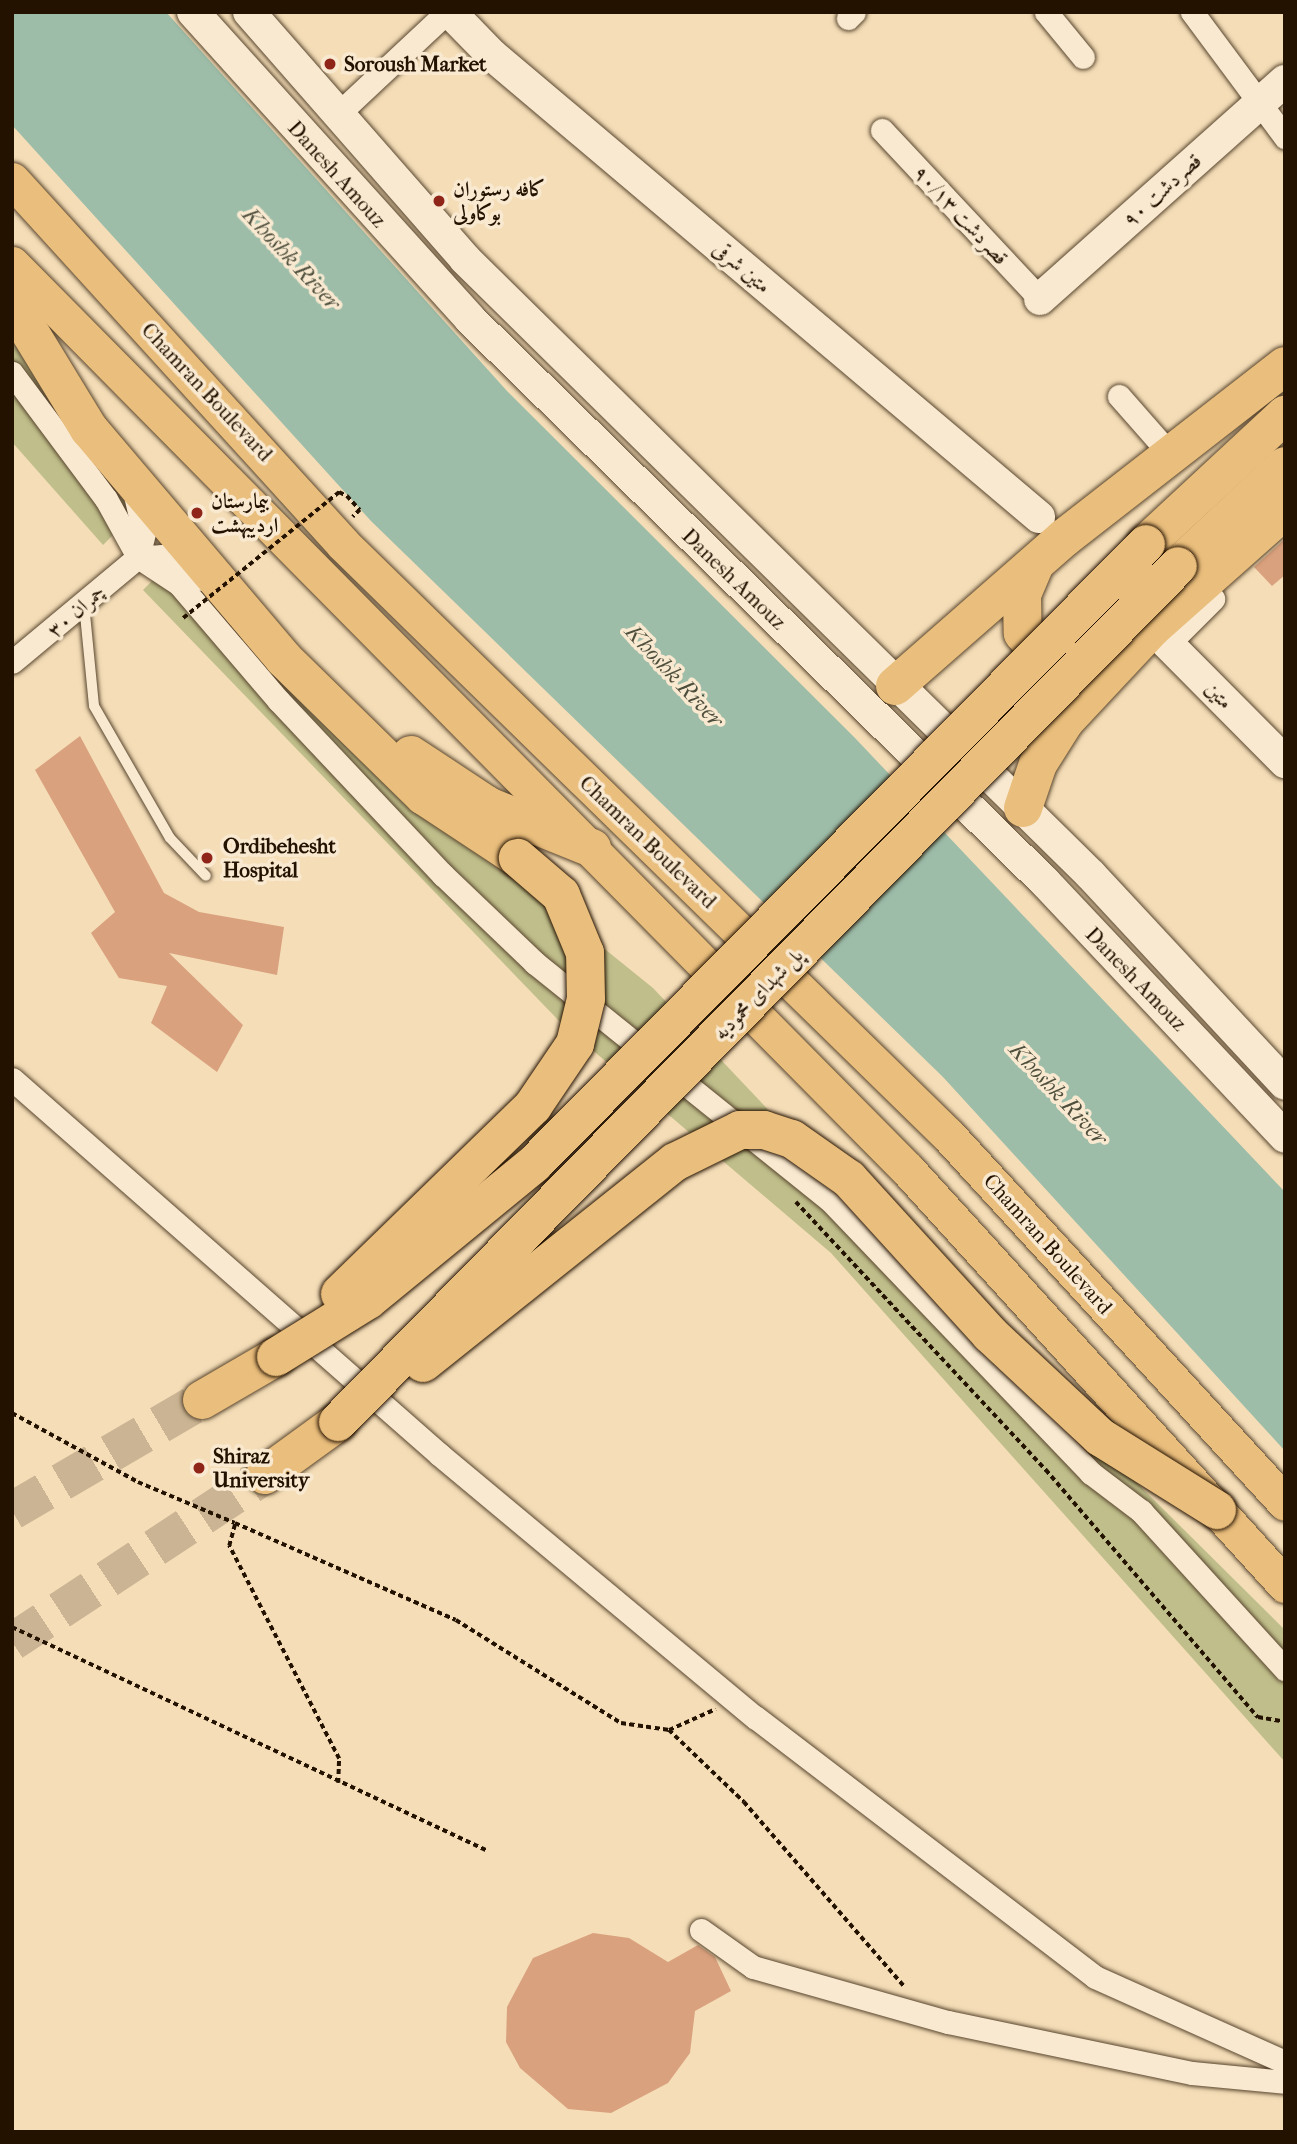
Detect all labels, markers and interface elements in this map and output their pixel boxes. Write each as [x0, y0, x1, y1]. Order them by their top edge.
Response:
place label: Soroush Market [344, 51, 487, 77]
marker: Soroush Market [322, 56, 338, 72]
street label: Danesh Amouz [283, 115, 391, 233]
street label: ۹۰ قصردشت [1117, 148, 1207, 232]
street label: ۹۰/۱۳ قصردشت [908, 160, 1014, 270]
place label: کافه رستوران بوکاولی [453, 176, 546, 226]
marker: کافه رستوران بوکاولی [431, 193, 447, 209]
water label: Khoshk River [236, 202, 346, 316]
street label: متین شرقی [708, 236, 776, 298]
street label: Chamran Boulevard [136, 317, 278, 467]
place label: بیمارستان اردیبهشت [211, 488, 278, 538]
marker: بیمارستان اردیبهشت [189, 505, 205, 521]
street label: Danesh Amouz [677, 523, 791, 635]
street label: ۳۰ چمران [42, 579, 110, 643]
water label: Khoshk River [619, 619, 729, 733]
street label: متین [1200, 676, 1238, 714]
street label: Chamran Boulevard [574, 770, 722, 914]
place label: Ordibehesht Hospital [223, 833, 336, 883]
marker: Ordibehesht Hospital [197, 848, 217, 868]
street label: Danesh Amouz [1080, 922, 1192, 1036]
street label: پل شهدای محمودیه [708, 943, 808, 1045]
water label: Khoshk River [1003, 1037, 1113, 1151]
street label: Chamran Boulevard [978, 1169, 1118, 1319]
place label: Shiraz University [213, 1443, 309, 1493]
marker: Shiraz University [191, 1460, 207, 1476]

